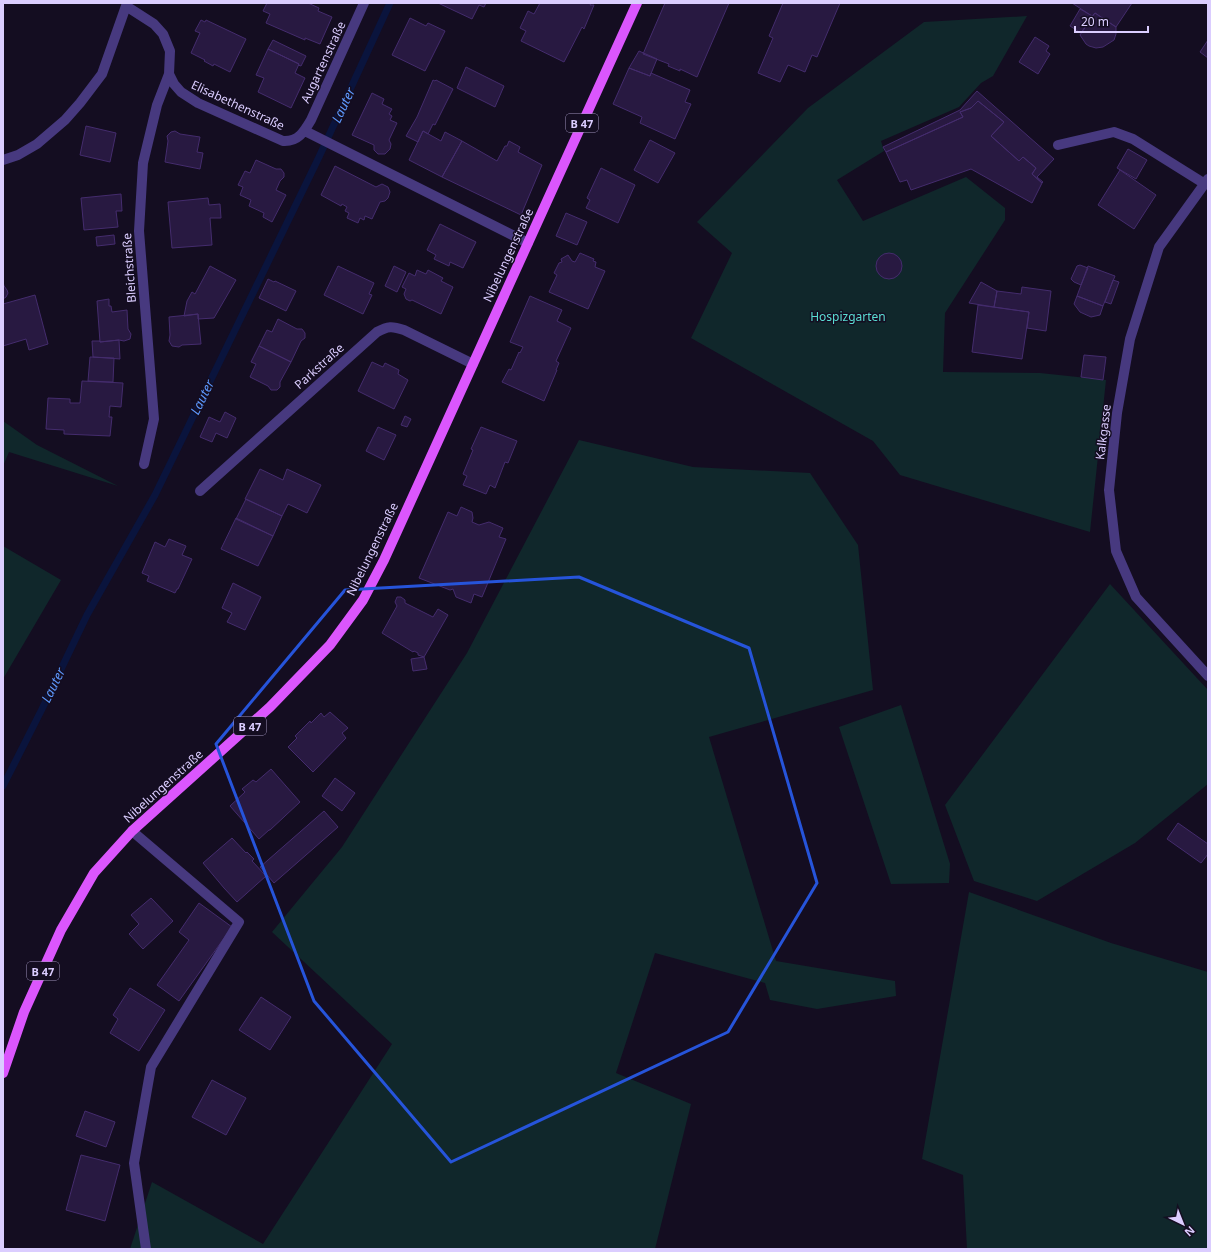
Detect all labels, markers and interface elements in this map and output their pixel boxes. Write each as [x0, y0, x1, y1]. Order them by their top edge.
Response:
scale bar [1075, 8, 1148, 34]
text: 20 m [1081, 13, 1109, 30]
street label: Augartenstraße [297, 18, 350, 106]
street label: Elisabethenstraße [189, 76, 288, 134]
water label: Lauter [327, 84, 359, 126]
road number: B 47 [566, 114, 598, 132]
street label: Nibelungenstraße [479, 205, 537, 305]
street label: Bleichstraße [118, 232, 140, 303]
park label: Hospizgarten [810, 308, 886, 325]
street label: Parkstraße [291, 339, 348, 393]
water label: Lauter [186, 376, 219, 418]
street label: Kalkgasse [1091, 403, 1115, 461]
street label: Nibelungenstraße [342, 499, 402, 598]
water label: Lauter [37, 664, 70, 706]
road number: B 47 [234, 717, 266, 735]
street label: Nibelungenstraße [120, 745, 207, 826]
road number: B 47 [27, 962, 59, 980]
north arrow [1163, 1204, 1203, 1244]
text: N [1182, 1223, 1199, 1240]

